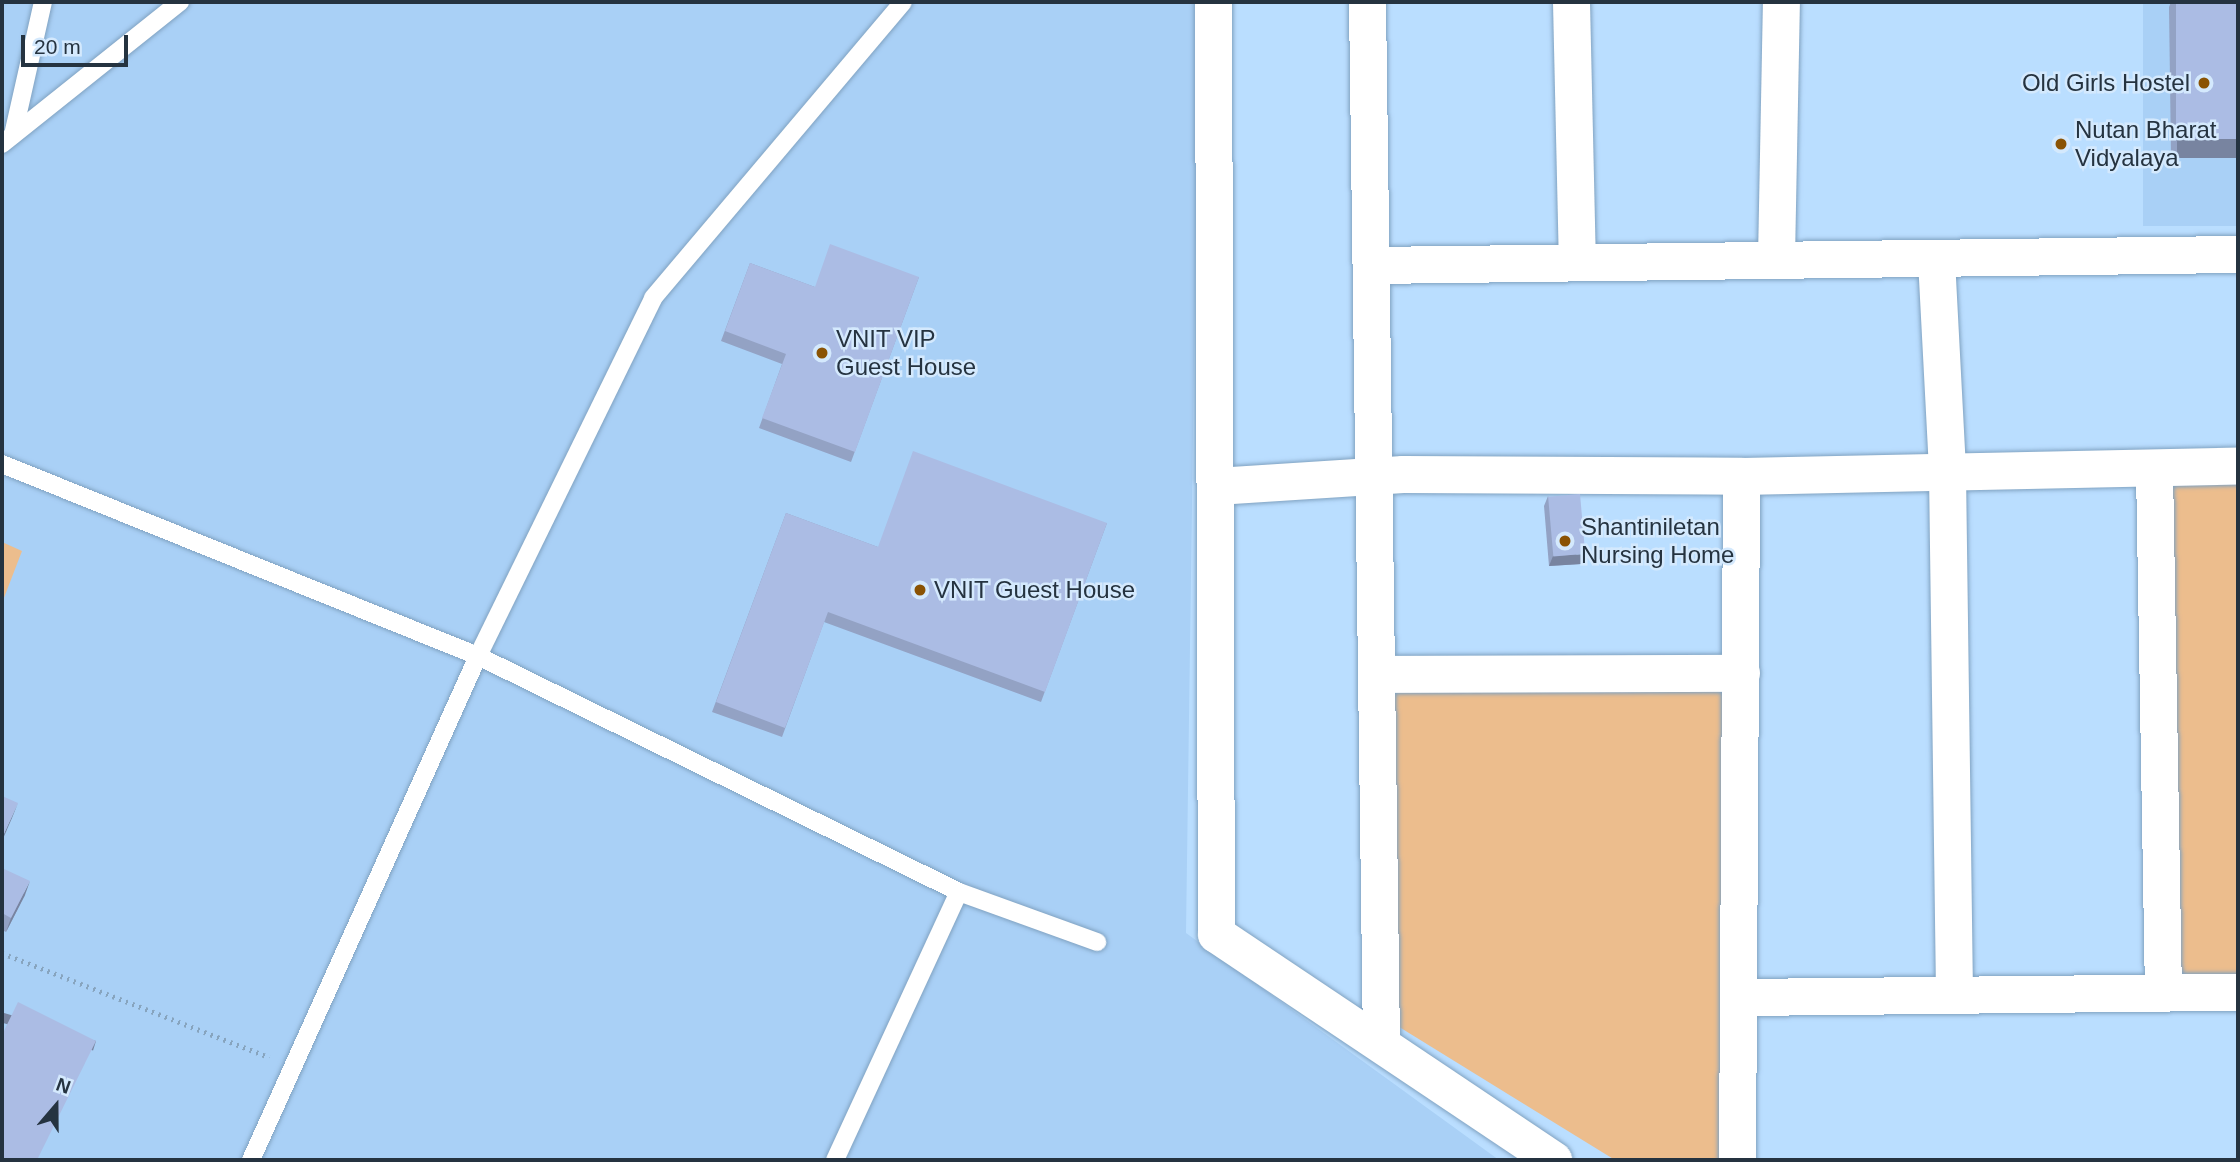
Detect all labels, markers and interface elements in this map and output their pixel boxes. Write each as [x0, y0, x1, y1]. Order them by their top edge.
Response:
scale bar [24, 21, 131, 65]
text: 20 m [34, 35, 81, 58]
place label: Old Girls Hostel [2022, 69, 2190, 97]
marker: Old Girls Hostel [2196, 75, 2212, 91]
place label: Nutan Bharat Vidyalaya [2075, 116, 2216, 172]
marker: Nutan Bharat Vidyalaya [2053, 136, 2069, 152]
place label: VNIT VIP Guest House [836, 325, 976, 381]
marker: VNIT VIP Guest House [814, 345, 830, 361]
place label: Shantiniletan Nursing Home [1581, 513, 1734, 569]
marker: Shantiniletan Nursing Home [1555, 531, 1575, 551]
place label: VNIT Guest House [934, 576, 1135, 604]
marker: VNIT Guest House [912, 582, 928, 598]
north arrow [21, 1071, 91, 1141]
text: N [53, 1074, 73, 1098]

